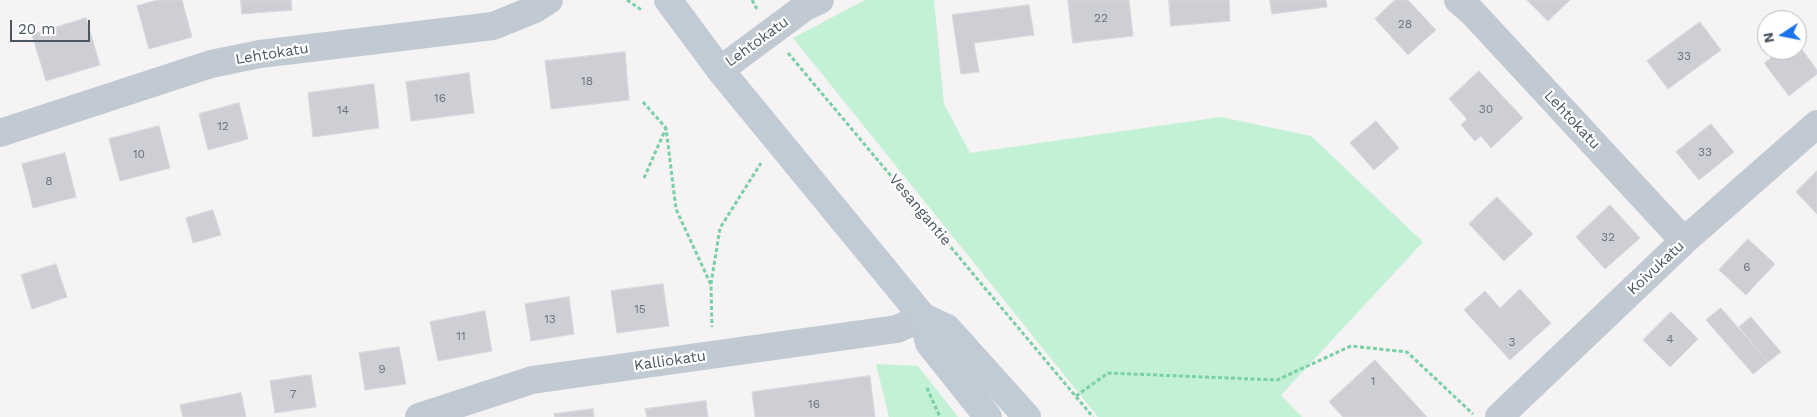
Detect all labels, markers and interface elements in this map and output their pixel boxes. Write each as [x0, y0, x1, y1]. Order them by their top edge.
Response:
scale bar [12, 10, 92, 42]
north arrow [1757, 10, 1807, 60]
house number: 22 [1094, 11, 1108, 25]
street label: Lehtokatu [722, 13, 792, 71]
house number: 28 [1398, 17, 1412, 31]
text: 20 m [18, 20, 56, 38]
text: N [1759, 31, 1777, 44]
street label: Lehtokatu [234, 39, 310, 69]
house number: 33 [1677, 49, 1691, 63]
house number: 18 [581, 74, 593, 88]
street label: Lehtokatu [1540, 87, 1604, 153]
house number: 16 [434, 91, 446, 105]
house number: 30 [1479, 102, 1493, 116]
house number: 14 [337, 103, 349, 117]
house number: 12 [217, 119, 229, 133]
house number: 33 [1698, 145, 1712, 159]
house number: 10 [133, 147, 145, 161]
street label: Vesangantie [885, 171, 955, 249]
house number: 8 [45, 174, 53, 188]
house number: 32 [1601, 230, 1615, 244]
street label: Koivukatu [1624, 237, 1688, 299]
house number: 6 [1743, 260, 1751, 274]
house number: 15 [634, 302, 646, 316]
house number: 13 [544, 312, 556, 326]
house number: 11 [456, 329, 466, 343]
house number: 4 [1666, 332, 1674, 346]
house number: 3 [1509, 335, 1515, 349]
street label: Kalliokatu [633, 347, 707, 375]
house number: 9 [378, 362, 386, 376]
house number: 1 [1371, 374, 1375, 388]
house number: 7 [290, 387, 296, 401]
house number: 16 [808, 397, 820, 411]

